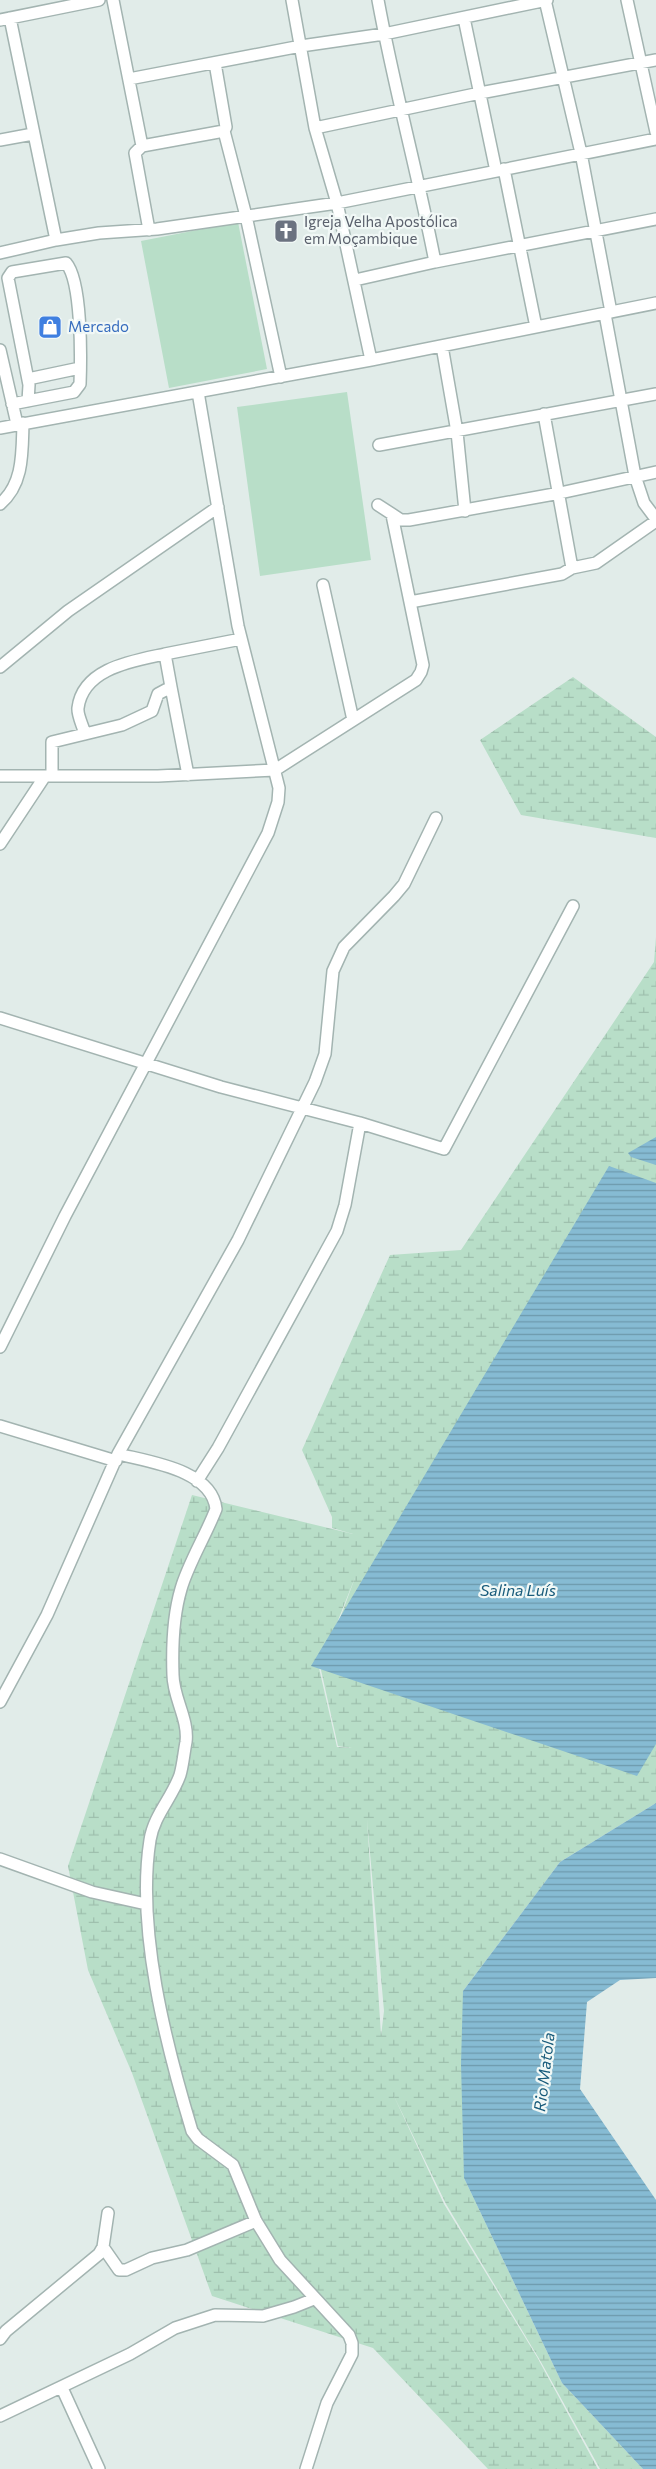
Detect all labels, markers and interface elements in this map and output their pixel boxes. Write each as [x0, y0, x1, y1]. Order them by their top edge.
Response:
place label: Igreja Velha Apostólica em Moçambique [304, 212, 458, 247]
church icon: Igreja Velha Apostólica em Moçambique [273, 218, 299, 244]
shop icon: Mercado [37, 314, 63, 340]
place label: Mercado [68, 317, 129, 335]
water label: Salina Luís [480, 1580, 556, 1599]
water label: Rio Matola [529, 2031, 558, 2113]

